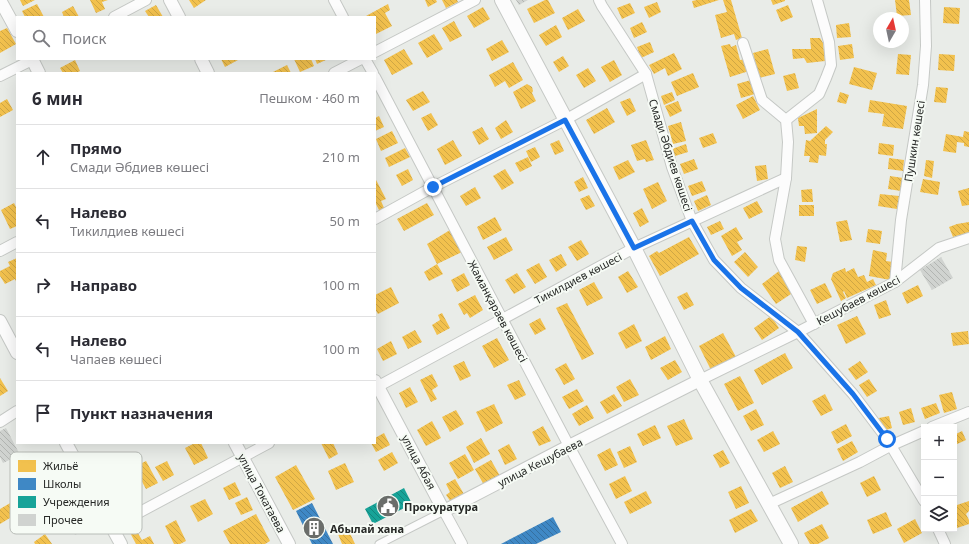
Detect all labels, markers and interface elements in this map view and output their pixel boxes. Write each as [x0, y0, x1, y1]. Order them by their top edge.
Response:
north arrow [873, 12, 909, 48]
search box [16, 16, 376, 60]
icon: search [30, 27, 52, 49]
text: Поиск [62, 28, 107, 48]
text: 6 мин [32, 87, 83, 110]
text: Пешком · 460 m [259, 89, 360, 107]
street label: Смади Әбдиев көшесі [646, 97, 696, 213]
street label: Пушкин көшесі [900, 99, 928, 183]
text: Прямо [70, 138, 122, 158]
icon: ahead [32, 146, 54, 168]
text: 210 m [322, 148, 360, 166]
text: Смади Әбдиев көшесі [70, 158, 209, 176]
route end [424, 178, 442, 196]
text: Налево [70, 202, 127, 222]
icon: left [32, 210, 54, 232]
text: 50 m [330, 212, 360, 230]
text: Тикилдиев көшесі [70, 222, 184, 240]
street label: Тикилдиев көшесі [532, 249, 624, 307]
street label: Жаманқараев көшесі [465, 257, 531, 365]
street label: Кешубаев көшесі [814, 272, 902, 328]
icon: right [32, 274, 54, 296]
text: Направо [70, 275, 137, 295]
text: 100 m [322, 276, 360, 294]
text: Налево [70, 330, 127, 350]
icon: left [32, 338, 54, 360]
text: 100 m [322, 340, 360, 358]
text: Чапаев көшесі [70, 350, 162, 368]
icon: arrive [32, 402, 54, 424]
text: Пункт назначения [70, 403, 213, 423]
map controls [921, 424, 957, 532]
button: + [921, 424, 957, 460]
route start [878, 430, 896, 448]
street label: улица Абая [398, 432, 440, 492]
street label: улица Кешубаева [495, 434, 585, 490]
street label: улица Токатаева [235, 451, 289, 535]
legend [10, 452, 142, 534]
text: Жильё [43, 458, 78, 473]
button: − [921, 460, 957, 496]
text: Школы [43, 476, 81, 491]
public building icon: Прокуратура [375, 493, 401, 519]
text: Учреждения [43, 494, 110, 509]
button: layers [921, 496, 957, 532]
place label: Прокуратура [404, 499, 478, 514]
text: Прочее [43, 512, 83, 527]
building icon: Абылай хана [301, 515, 327, 541]
place label: Абылай хана [330, 521, 404, 536]

